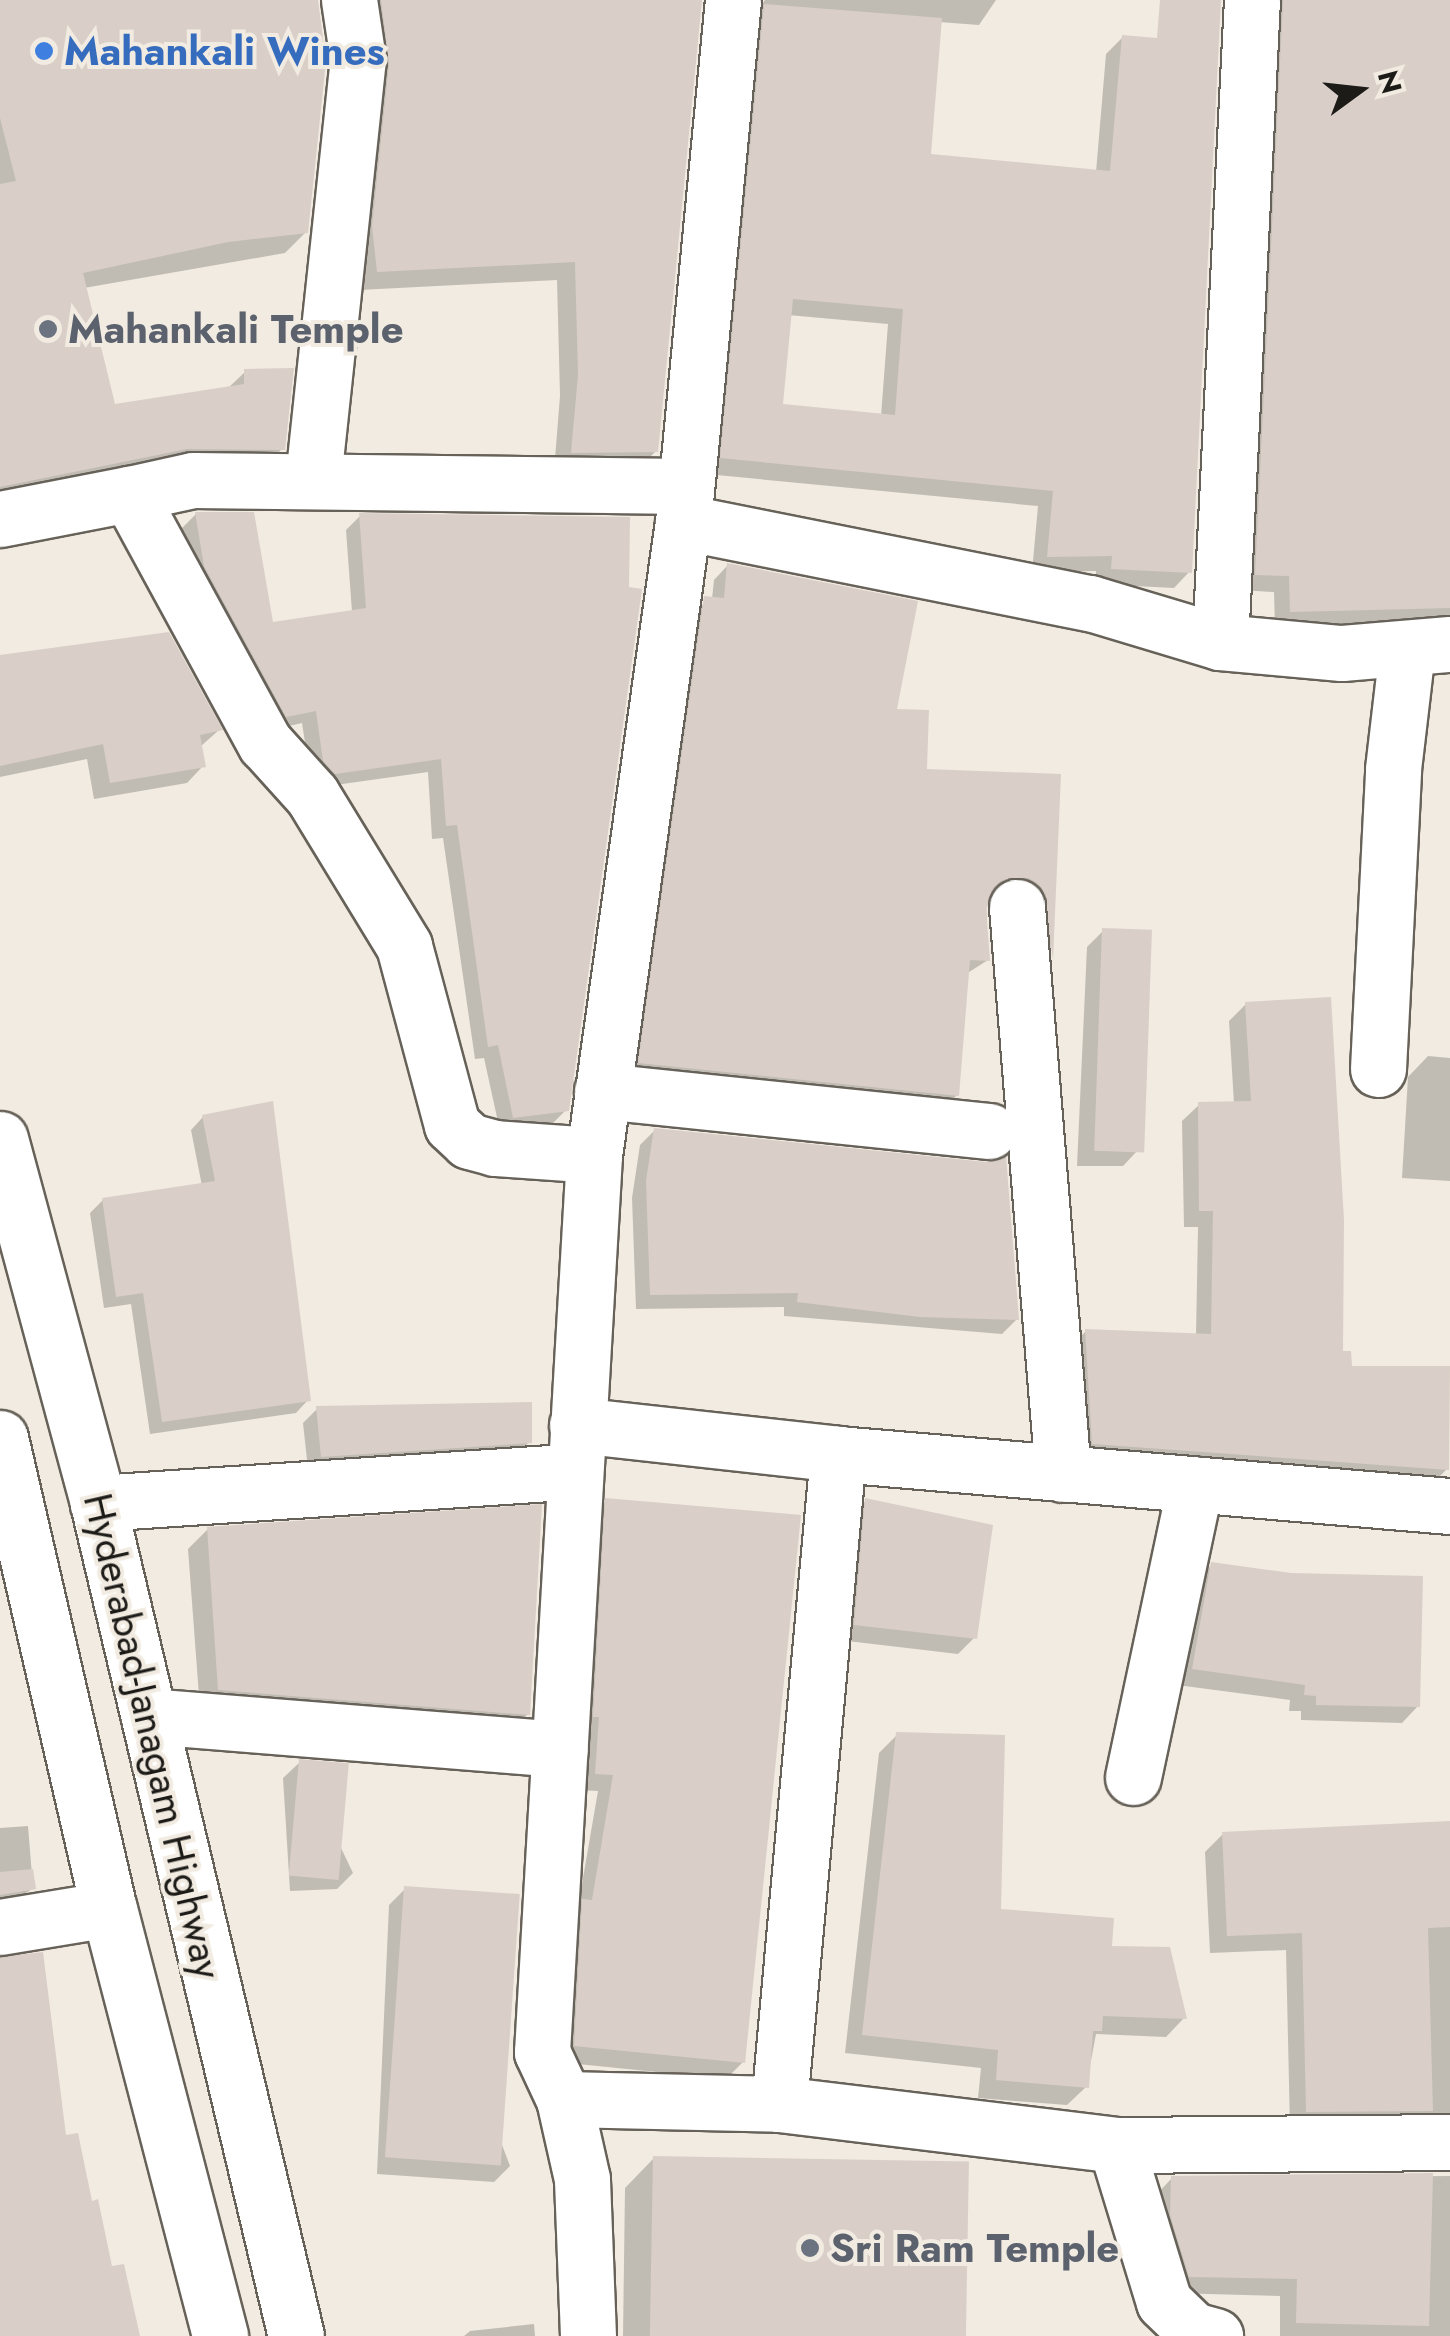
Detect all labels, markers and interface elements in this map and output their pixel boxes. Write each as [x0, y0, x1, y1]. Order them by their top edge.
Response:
place label: Mahankali Wines [64, 27, 385, 75]
marker: Mahankali Wines [33, 40, 55, 62]
north arrow [1310, 40, 1410, 140]
text: N [1367, 66, 1412, 98]
place label: Mahankali Temple [68, 305, 404, 353]
marker: Mahankali Temple [37, 318, 59, 340]
street label: Hyderabad-Janagam Highway [74, 1489, 232, 1983]
place label: Sri Ram Temple [830, 2224, 1119, 2272]
marker: Sri Ram Temple [799, 2237, 821, 2259]

